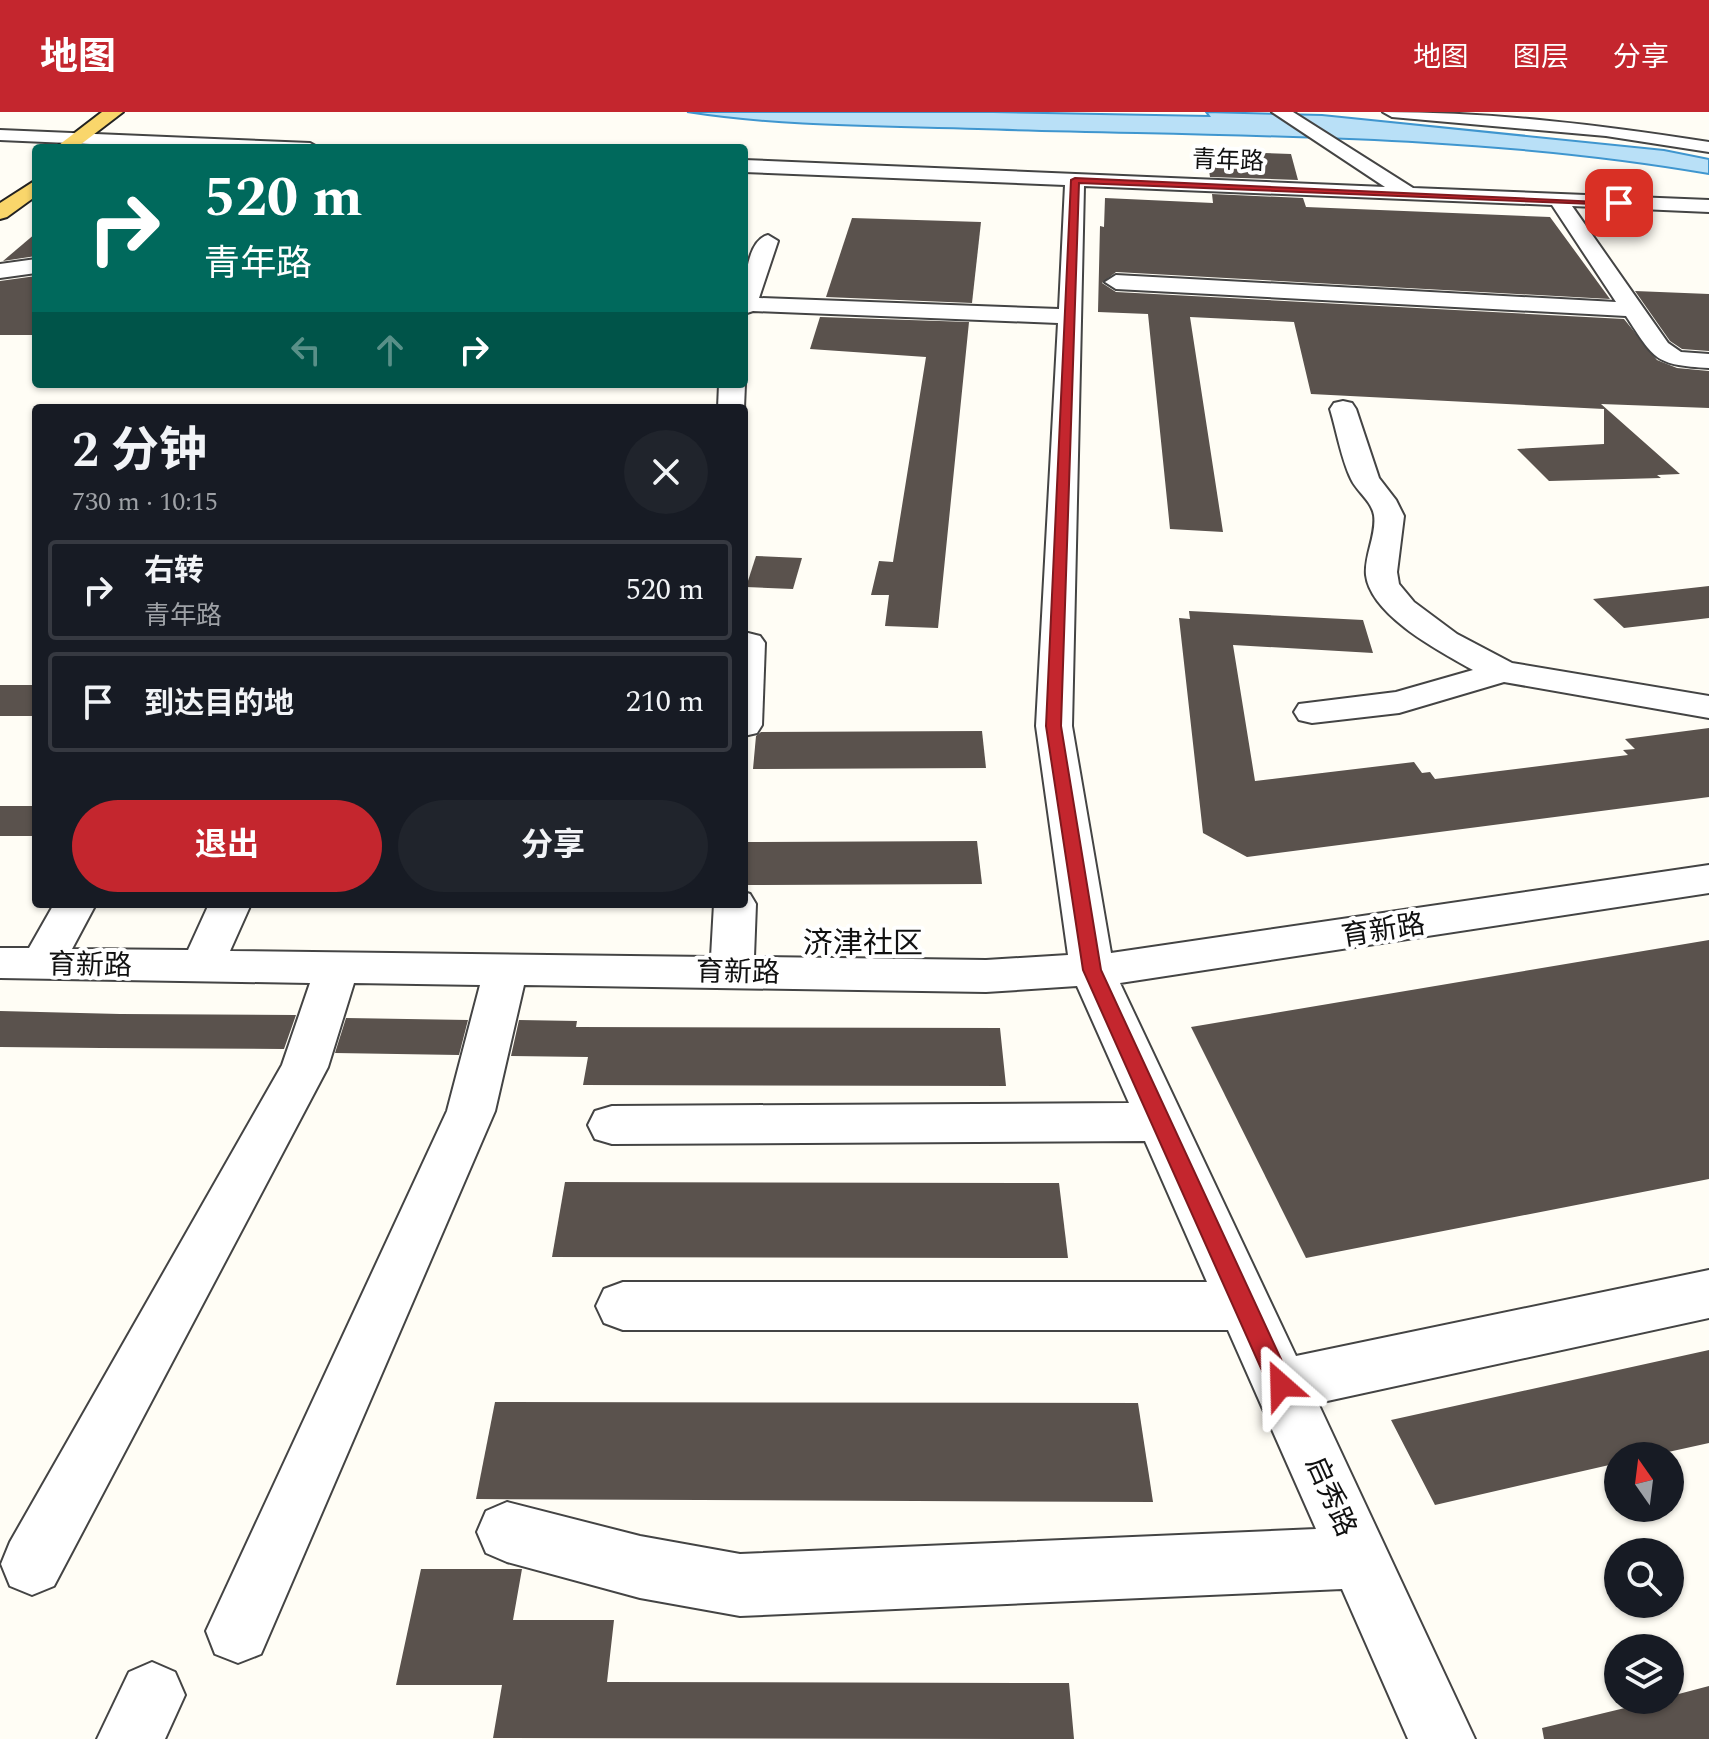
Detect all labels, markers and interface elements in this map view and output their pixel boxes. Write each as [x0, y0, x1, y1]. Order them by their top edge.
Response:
text: 地图 [40, 29, 116, 87]
text: 地图 [1413, 36, 1469, 79]
text: 图层 [1513, 36, 1569, 79]
text: 分享 [1613, 36, 1669, 79]
street label: 青年路 [1191, 142, 1265, 180]
text: 520 m [204, 156, 363, 241]
pin [1585, 169, 1653, 237]
icon: right [72, 176, 176, 280]
icon: arrive [1597, 181, 1641, 225]
text: 青年路 [204, 237, 312, 292]
icon: left [284, 328, 328, 372]
icon: ahead [368, 328, 412, 372]
icon: right [452, 328, 496, 372]
text: 2 分钟 [72, 415, 207, 488]
button: close [624, 430, 708, 514]
text: 730 m · 10:15 [72, 482, 218, 522]
text: 右转 [144, 548, 204, 594]
text: 520 m [626, 567, 704, 613]
icon: right [76, 568, 120, 612]
text: 青年路 [144, 596, 222, 636]
text: 210 m [626, 679, 704, 725]
icon: arrive [76, 680, 120, 724]
text: 到达目的地 [144, 681, 294, 727]
button: 退出 [72, 800, 382, 892]
button: 分享 [398, 800, 708, 892]
street label: 育新路 [1338, 903, 1428, 958]
district label: 济津社区 [803, 921, 923, 967]
street label: 育新路 [48, 943, 132, 988]
street label: 育新路 [696, 950, 780, 995]
position arrow [1239, 1343, 1323, 1427]
north arrow [1604, 1442, 1684, 1522]
map controls [1604, 1442, 1684, 1714]
street label: 启秀路 [1294, 1449, 1367, 1544]
button: search [1604, 1538, 1684, 1618]
button: layers [1604, 1634, 1684, 1714]

